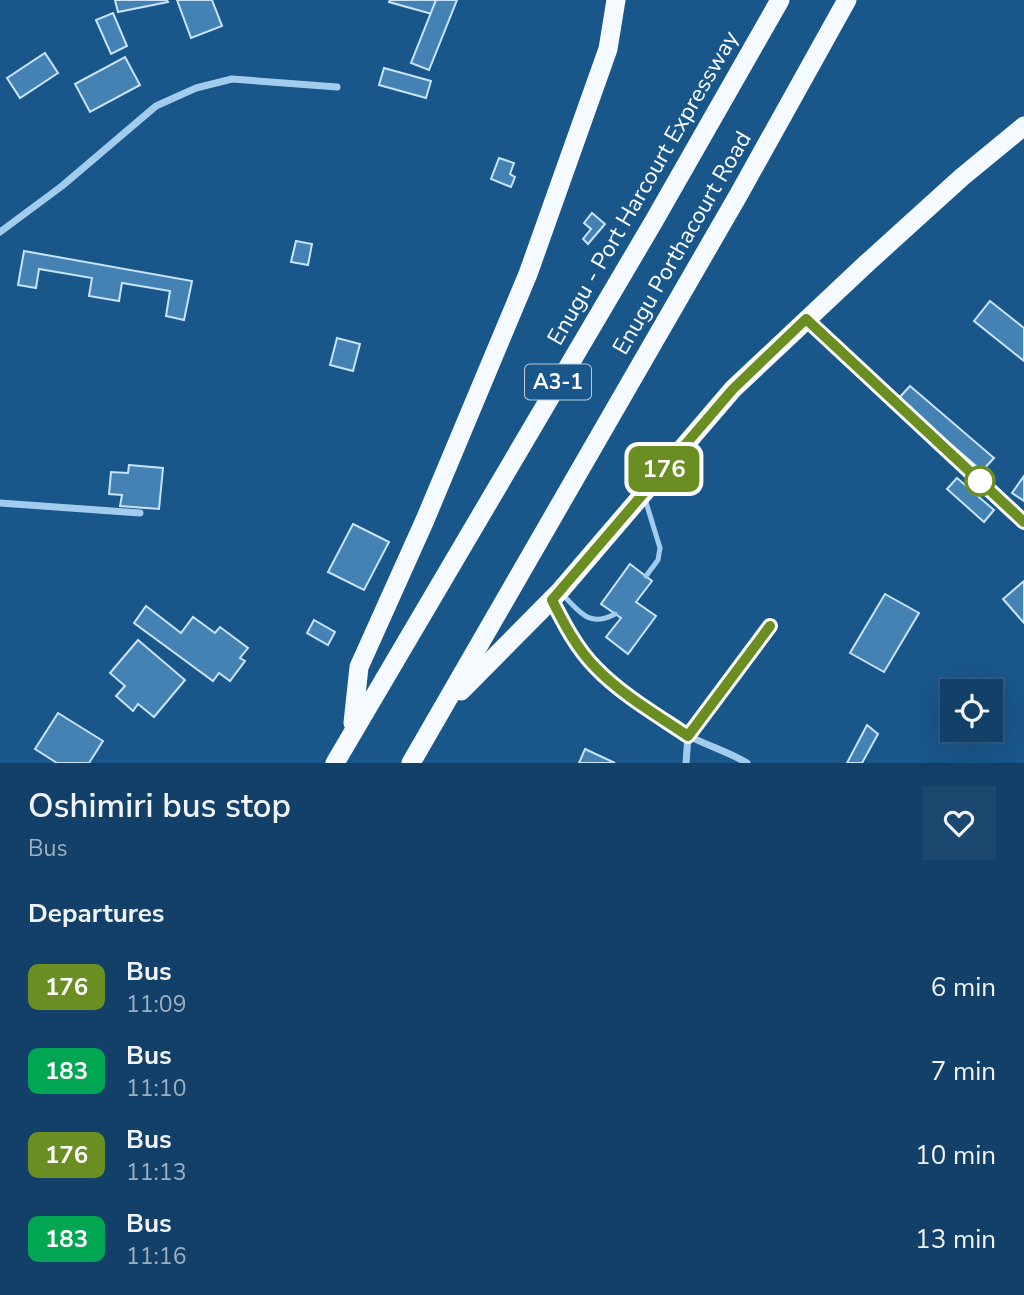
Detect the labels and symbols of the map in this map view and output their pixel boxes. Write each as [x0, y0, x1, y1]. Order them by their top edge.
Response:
street label: Enugu - Port Harcourt Expressway [540, 25, 746, 351]
street label: Enugu Porthacourt Road [605, 126, 759, 360]
road number: A3-1 [525, 364, 591, 400]
line badge: 176 [624, 446, 704, 492]
unlabelled marker [965, 466, 995, 496]

